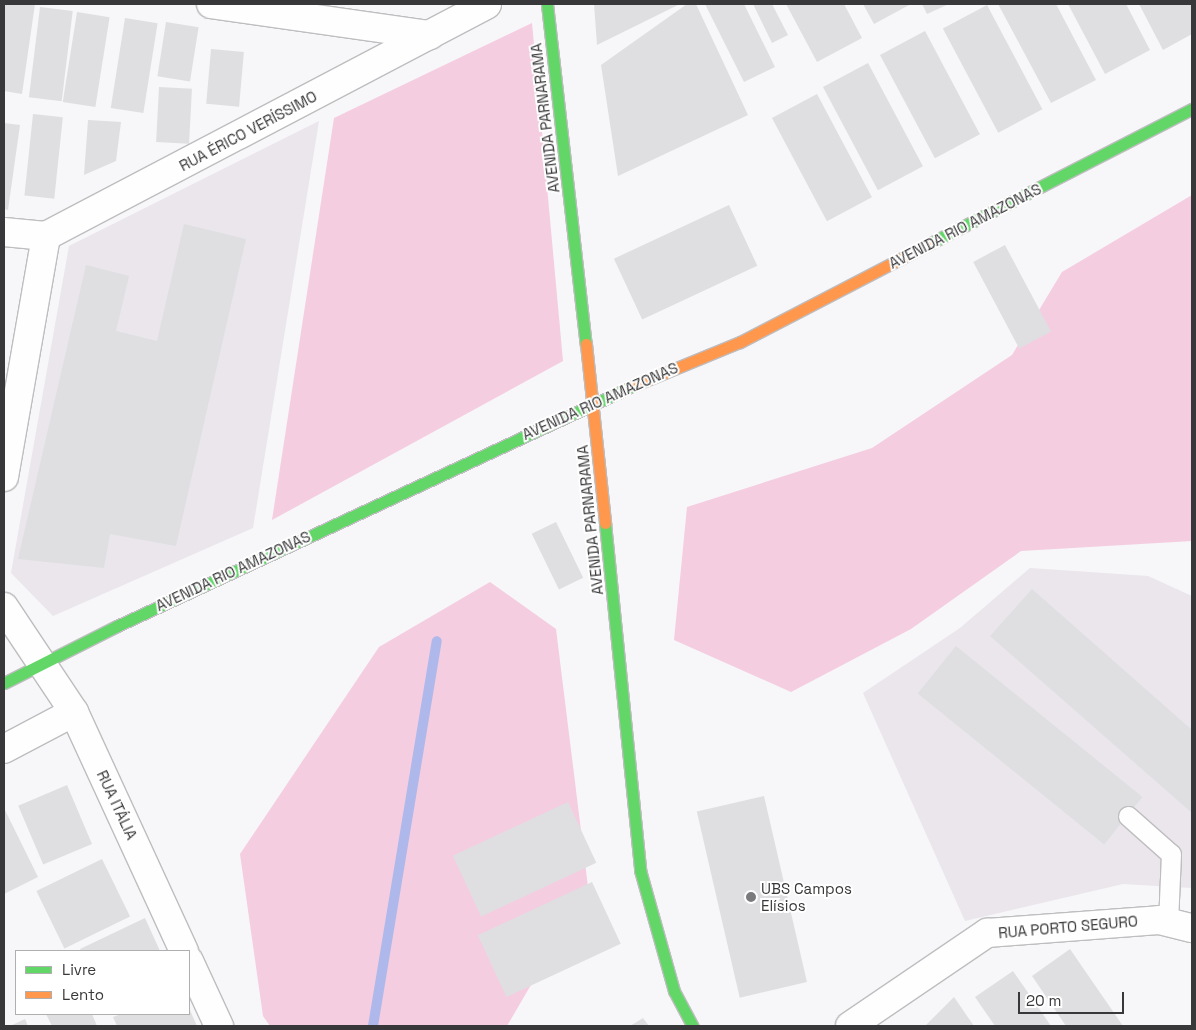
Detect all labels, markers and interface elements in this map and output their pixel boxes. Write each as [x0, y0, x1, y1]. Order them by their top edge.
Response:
street label: AVENIDA PARNARAMA [527, 42, 563, 194]
street label: RUA ÉRICO VERÍSSIMO [176, 87, 320, 175]
street label: AVENIDA RIO AMAZONAS [886, 180, 1044, 272]
street label: AVENIDA RIO AMAZONAS [519, 358, 681, 444]
street label: AVENIDA PARNARAMA [573, 444, 607, 596]
street label: AVENIDA RIO AMAZONAS [153, 527, 313, 615]
street label: RUA ITÁLIA [93, 767, 141, 843]
place label: UBS Campos Elísios [761, 879, 852, 914]
marker: UBS Campos Elísios [745, 891, 757, 903]
street label: RUA PORTO SEGURO [997, 912, 1139, 942]
legend [15, 950, 190, 1015]
text: Livre [62, 960, 96, 979]
scale bar [1021, 982, 1127, 1014]
text: Lento [62, 985, 104, 1004]
text: 20 m [1026, 991, 1061, 1010]

